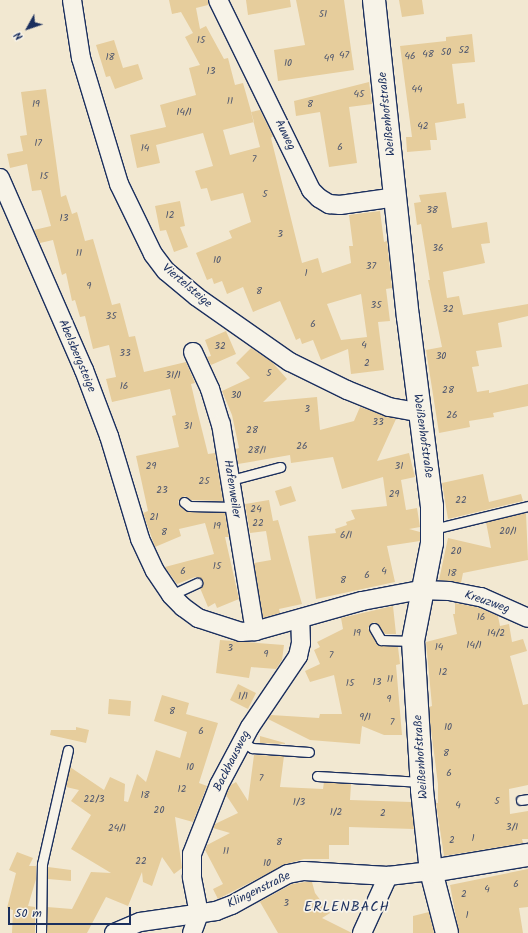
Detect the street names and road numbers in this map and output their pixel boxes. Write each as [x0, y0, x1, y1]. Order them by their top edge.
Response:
street label: Weißenhofstraße [375, 71, 399, 157]
street label: Auweg [271, 117, 299, 153]
street label: Viertelsteige [159, 261, 215, 311]
street label: Abelsbergsteige [55, 318, 99, 394]
street label: Weißenhofstraße [410, 393, 436, 479]
street label: Hafenweiler [220, 459, 244, 519]
street label: Kreuzweg [463, 588, 511, 616]
street label: Weißenhofstraße [411, 714, 431, 800]
street label: Backhausweg [211, 728, 253, 794]
street label: Klingenstraße [225, 869, 293, 911]

